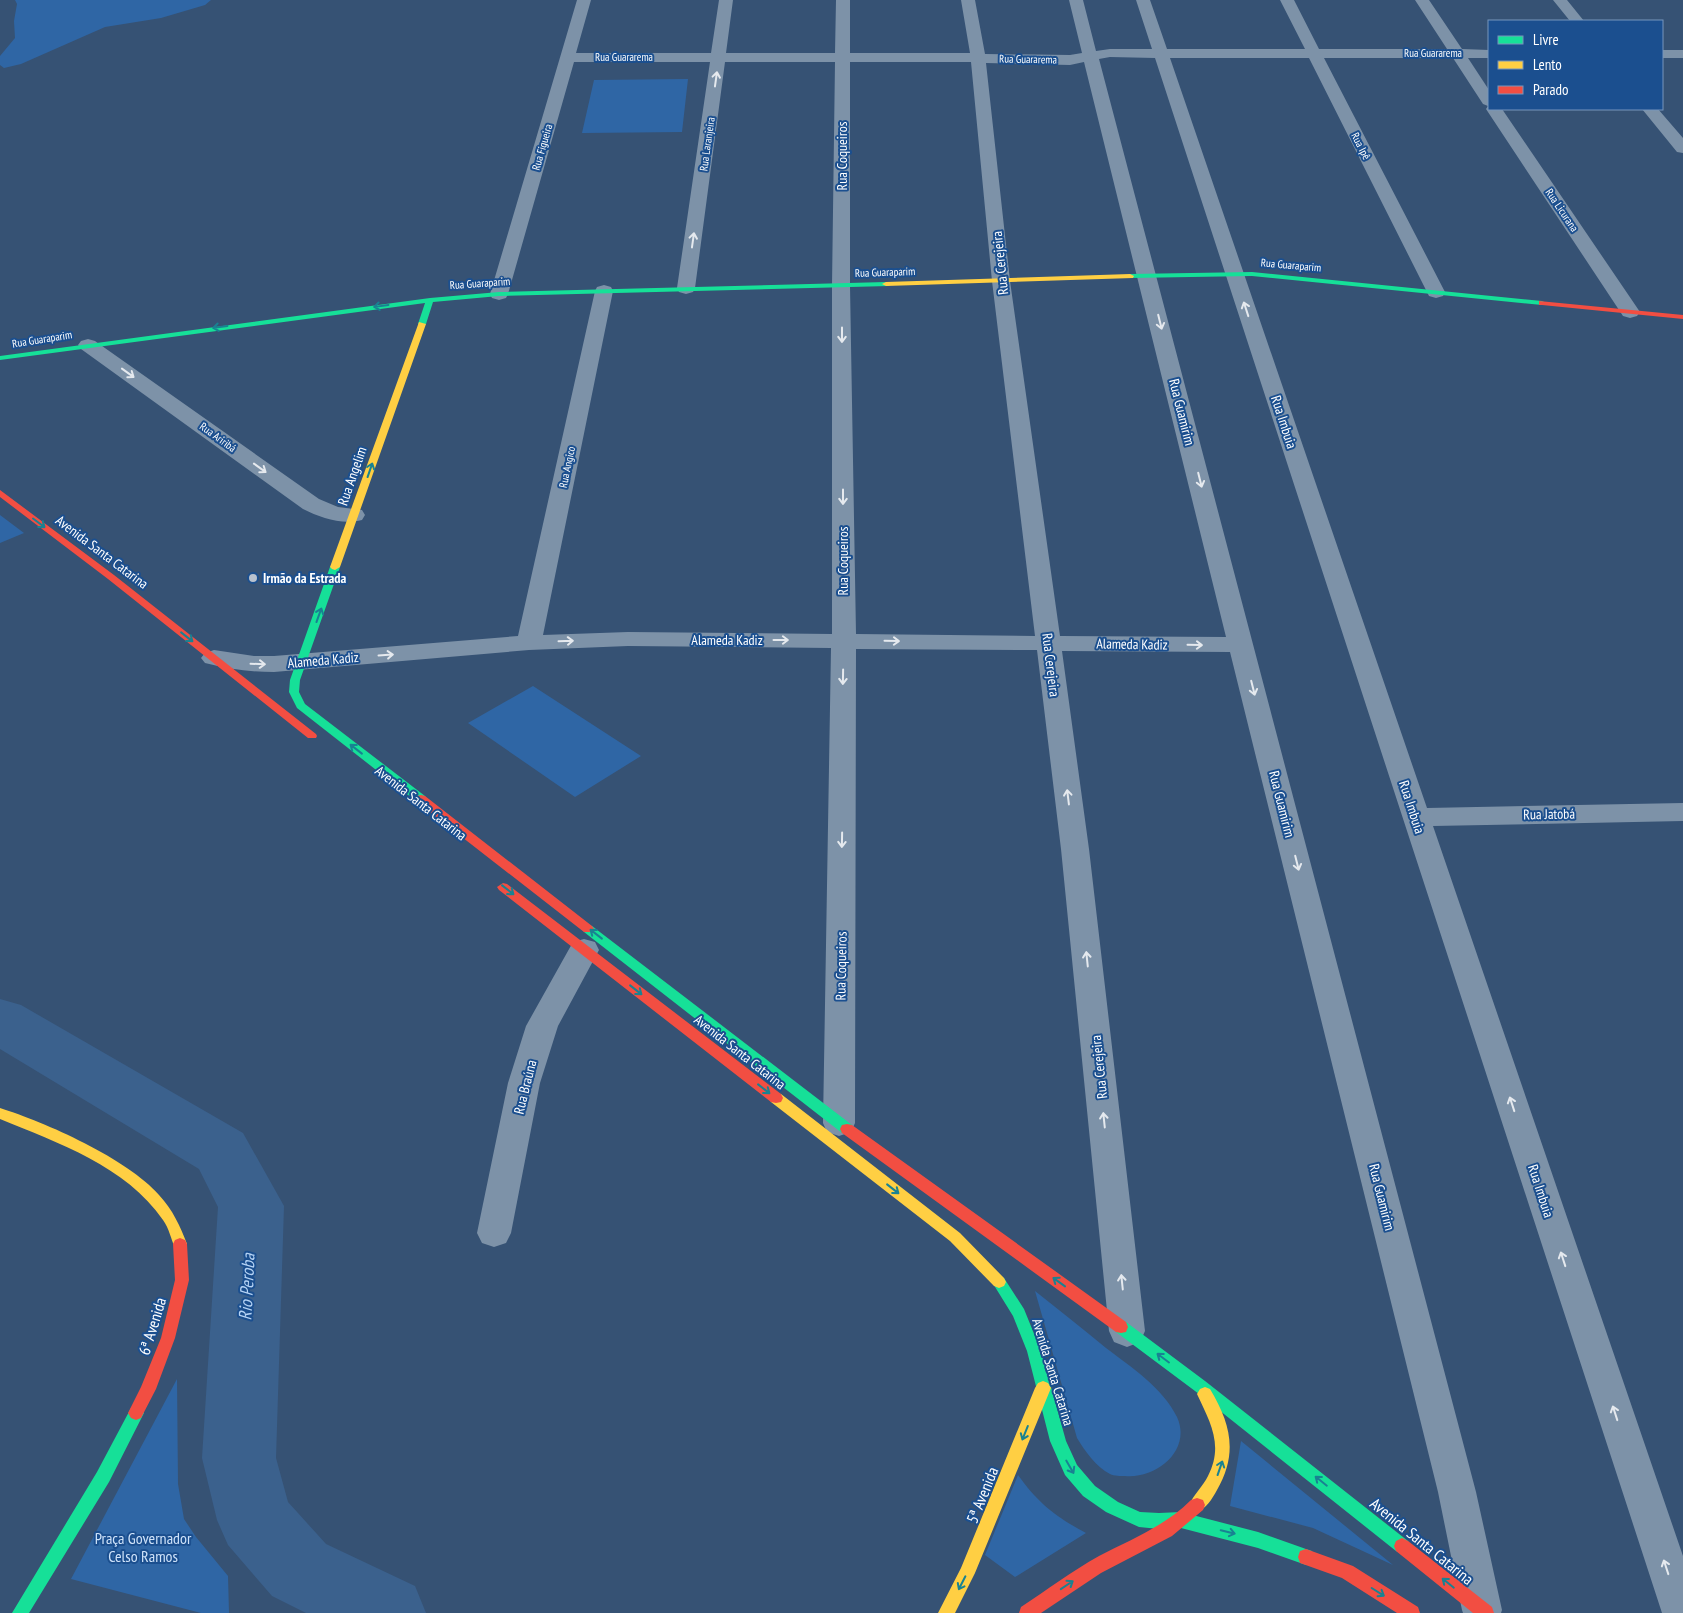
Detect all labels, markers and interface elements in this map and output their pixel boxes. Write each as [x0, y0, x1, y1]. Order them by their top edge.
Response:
legend [1488, 20, 1663, 110]
text: Livre [1533, 30, 1559, 49]
street label: Rua Guararema [1404, 46, 1462, 60]
street label: Rua Guararema [595, 50, 653, 64]
street label: Rua Guararema [999, 51, 1057, 67]
text: Lento [1533, 55, 1562, 74]
one-way arrow [711, 71, 721, 87]
text: Parado [1533, 80, 1568, 99]
street label: Rua Laranjeira [696, 116, 718, 172]
street label: Rua Coqueiros [833, 121, 851, 191]
street label: Rua Figueira [529, 122, 555, 172]
street label: Rua Ipê [1348, 130, 1374, 162]
street label: Rua Licurana [1542, 186, 1582, 234]
street label: Rua Cerejeira [988, 230, 1012, 296]
one-way arrow [688, 232, 698, 248]
street label: Rua Guaraparim [1260, 255, 1322, 275]
street label: Rua Guaraparim [855, 264, 915, 280]
street label: Rua Guaraparim [449, 274, 511, 292]
one-way arrow [374, 301, 390, 311]
one-way arrow [1241, 302, 1250, 317]
one-way arrow [1156, 314, 1165, 330]
one-way arrow [213, 323, 229, 333]
street label: Rua Guaraparim [11, 327, 73, 351]
one-way arrow [837, 327, 846, 343]
one-way arrow [121, 368, 135, 378]
street label: Rua Guamirim [1165, 377, 1199, 447]
street label: Rua Imbuia [1267, 393, 1301, 451]
street label: Rua Ariribá [197, 419, 239, 455]
street label: Rua Angelim [334, 444, 370, 508]
street label: Rua Angico [556, 445, 578, 489]
one-way arrow [366, 462, 375, 478]
one-way arrow [253, 463, 267, 473]
one-way arrow [1196, 471, 1205, 487]
one-way arrow [838, 489, 848, 505]
street label: Avenida Santa Catarina [52, 511, 152, 593]
one-way arrow [32, 517, 45, 528]
street label: Rua Coqueiros [834, 526, 852, 596]
place label: Irmão da Estrada [263, 569, 347, 587]
marker: Irmão da Estrada [247, 572, 259, 584]
one-way arrow [315, 608, 324, 624]
one-way arrow [180, 631, 193, 642]
street label: Alameda Kadiz [691, 631, 763, 649]
street label: Rua Cerejeira [1038, 632, 1064, 698]
street label: Alameda Kadiz [1096, 634, 1168, 654]
one-way arrow [772, 635, 788, 645]
one-way arrow [884, 636, 900, 646]
one-way arrow [557, 637, 573, 646]
one-way arrow [1186, 640, 1202, 650]
street label: Alameda Kadiz [287, 648, 359, 672]
one-way arrow [378, 651, 394, 660]
one-way arrow [250, 659, 266, 668]
one-way arrow [838, 669, 848, 685]
one-way arrow [1249, 680, 1258, 696]
one-way arrow [350, 744, 363, 755]
street label: Avenida Santa Catarina [372, 762, 470, 844]
street label: Rua Guamirim [1265, 769, 1299, 839]
street label: Rua Imbuia [1395, 778, 1429, 836]
one-way arrow [1063, 790, 1073, 806]
street label: Rua Jatobá [1523, 805, 1575, 823]
one-way arrow [837, 832, 847, 848]
one-way arrow [1293, 854, 1302, 870]
one-way arrow [501, 885, 514, 896]
one-way arrow [590, 929, 603, 940]
street label: Rua Coqueiros [831, 931, 851, 1001]
one-way arrow [1082, 951, 1092, 967]
one-way arrow [629, 985, 643, 995]
street label: Avenida Santa Catarina [691, 1011, 789, 1093]
street label: Rua Cerejeira [1087, 1034, 1111, 1100]
street label: Rua Braúna [510, 1058, 540, 1116]
one-way arrow [757, 1084, 770, 1095]
one-way arrow [1507, 1097, 1516, 1113]
one-way arrow [1099, 1113, 1109, 1129]
street label: Rua Guamirim [1365, 1162, 1399, 1232]
street label: Rua Imbuia [1524, 1162, 1558, 1220]
one-way arrow [886, 1183, 899, 1194]
one-way arrow [1558, 1251, 1568, 1267]
water label: Rio Peroba [233, 1252, 260, 1321]
one-way arrow [1117, 1274, 1126, 1290]
one-way arrow [1052, 1277, 1066, 1287]
street label: 6ª Avenida [134, 1295, 170, 1357]
street label: Avenida Santa Catarina [1028, 1316, 1078, 1428]
one-way arrow [1157, 1353, 1170, 1364]
one-way arrow [1610, 1405, 1619, 1421]
one-way arrow [1019, 1425, 1029, 1440]
one-way arrow [1066, 1459, 1076, 1473]
one-way arrow [1216, 1461, 1225, 1476]
street label: 5ª Avenida [962, 1464, 1002, 1526]
one-way arrow [1315, 1475, 1328, 1486]
street label: Avenida Santa Catarina [1366, 1493, 1478, 1589]
park label: Praça Governador Celso Ramos [95, 1528, 192, 1566]
one-way arrow [1220, 1528, 1236, 1537]
one-way arrow [1661, 1559, 1671, 1575]
one-way arrow [957, 1575, 966, 1590]
one-way arrow [1442, 1577, 1455, 1588]
one-way arrow [1060, 1580, 1074, 1590]
one-way arrow [1371, 1587, 1385, 1597]

